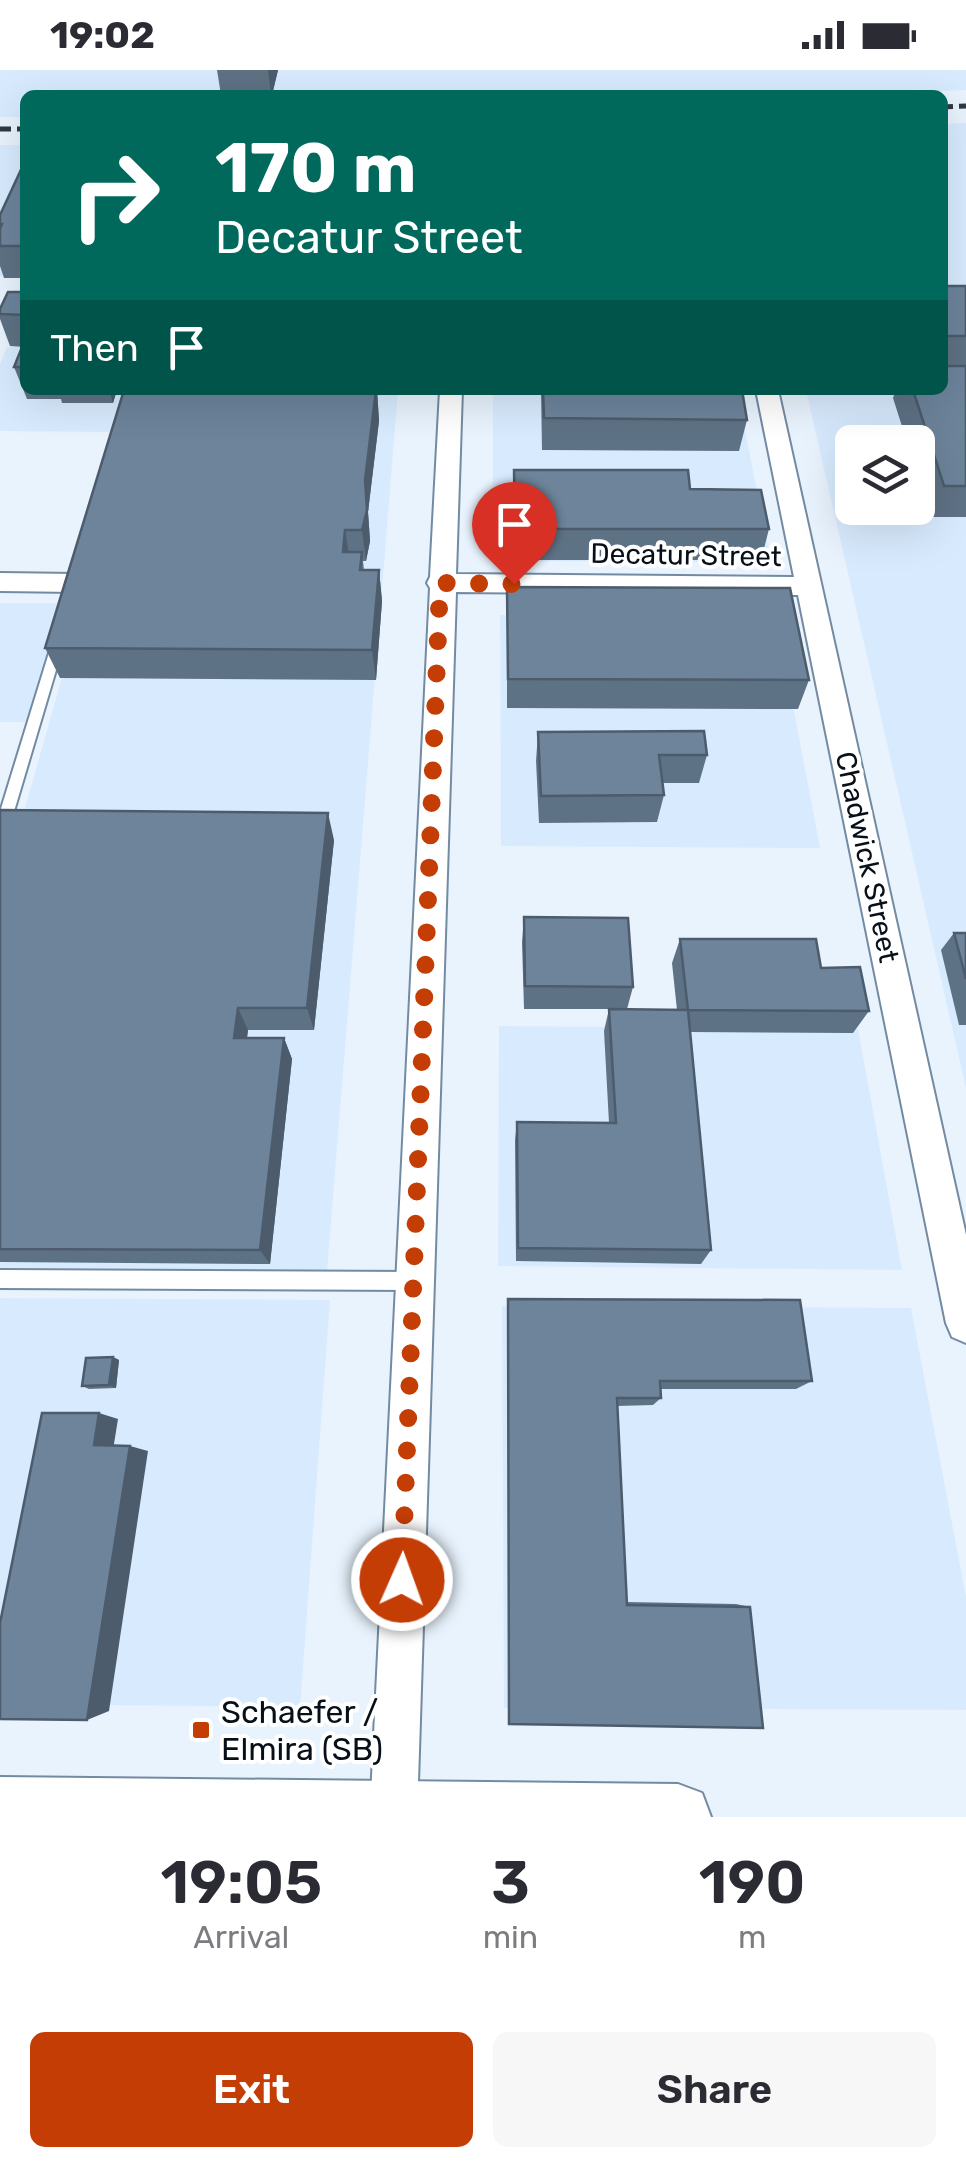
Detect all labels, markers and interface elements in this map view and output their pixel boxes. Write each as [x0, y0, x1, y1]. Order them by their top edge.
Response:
text: 19:02 [50, 12, 155, 58]
text: 170 m [215, 127, 417, 210]
icon: right [50, 130, 180, 260]
text: Decatur Street [215, 211, 523, 264]
icon: arrive [159, 320, 214, 375]
text: Then [50, 325, 139, 371]
map controls [835, 425, 935, 525]
button: layers [835, 425, 935, 525]
pin [472, 482, 557, 585]
icon: arrive [487, 497, 542, 552]
street label: Decatur Street [590, 537, 782, 573]
street label: Chadwick Street [829, 749, 905, 965]
position arrow [350, 1528, 454, 1632]
place label: Schaefer / Elmira (SB) [221, 1693, 383, 1768]
marker: Schaefer / Elmira (SB) [190, 1719, 212, 1741]
text: 19:05 [161, 1847, 322, 1918]
text: 3 [491, 1847, 530, 1918]
text: 190 [699, 1847, 805, 1918]
text: Arrival [193, 1918, 289, 1956]
text: min [483, 1918, 538, 1956]
text: m [738, 1918, 766, 1956]
button: Exit [30, 2032, 473, 2147]
button: Share [493, 2032, 936, 2147]

